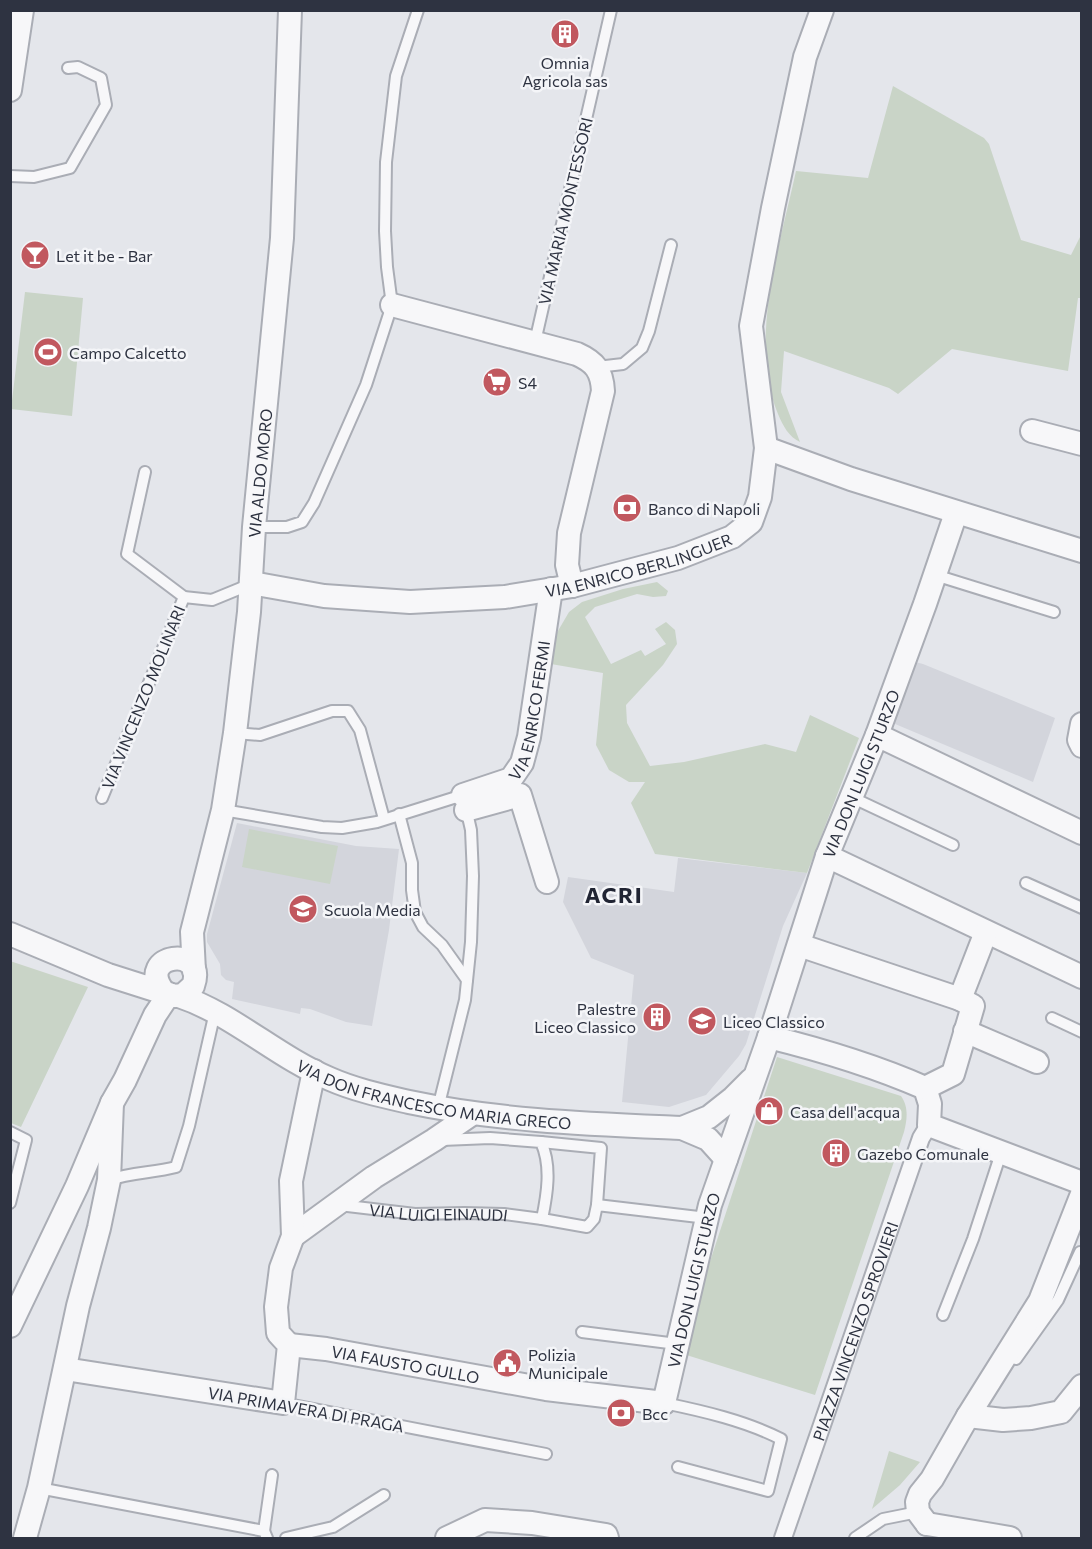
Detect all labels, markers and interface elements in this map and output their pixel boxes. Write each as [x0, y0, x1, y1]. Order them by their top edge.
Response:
building icon: Omnia Agricola sas [549, 18, 581, 50]
place label: Omnia Agricola sas [522, 53, 608, 90]
street label: VIA MARIA MONTESSORI [534, 115, 596, 307]
bar icon: Let it be - Bar [19, 239, 51, 271]
place label: Let it be - Bar [56, 246, 153, 265]
sports icon: Campo Calcetto [32, 336, 64, 368]
place label: Campo Calcetto [69, 343, 187, 362]
supermarket icon: S4 [481, 366, 513, 398]
place label: S4 [518, 373, 537, 392]
street label: VIA ALDO MORO [244, 408, 275, 538]
bank icon: Banco di Napoli [611, 492, 643, 524]
place label: Banco di Napoli [648, 499, 760, 518]
street label: VIA ENRICO BERLINGUER [544, 528, 735, 600]
street label: VIA VINCENZO MOLINARI [97, 602, 189, 792]
street label: VIA ENRICO FERMI [504, 639, 553, 784]
street label: VIA DON LUIGI STURZO [818, 687, 902, 860]
district label: ACRI [585, 881, 643, 908]
school or university icon: Scuola Media [287, 893, 319, 925]
place label: Scuola Media [324, 900, 421, 919]
place label: Palestre Liceo Classico [534, 999, 636, 1036]
building icon: Palestre Liceo Classico [641, 1001, 673, 1033]
school or university icon: Liceo Classico [686, 1005, 718, 1037]
place label: Liceo Classico [723, 1012, 825, 1031]
street label: VIA DON FRANCESCO MARIA GRECO [294, 1055, 572, 1132]
shop icon: Casa dell'acqua [753, 1095, 785, 1127]
place label: Casa dell'acqua [790, 1102, 900, 1121]
building icon: Gazebo Comunale [820, 1137, 852, 1169]
place label: Gazebo Comunale [857, 1144, 989, 1163]
street label: VIA DON LUIGI STURZO [663, 1190, 723, 1370]
street label: VIA LUIGI EINAUDI [368, 1199, 509, 1224]
street label: PIAZZA VINCENZO SPROVIERI [808, 1219, 901, 1443]
street label: VIA FAUSTO GULLO [330, 1341, 481, 1386]
place label: Polizia Municipale [528, 1345, 608, 1382]
public building icon: Polizia Municipale [491, 1347, 523, 1379]
street label: VIA PRIMAVERA DI PRAGA [207, 1382, 405, 1436]
bank icon: Bcc [605, 1397, 637, 1429]
place label: Bcc [642, 1404, 668, 1423]

